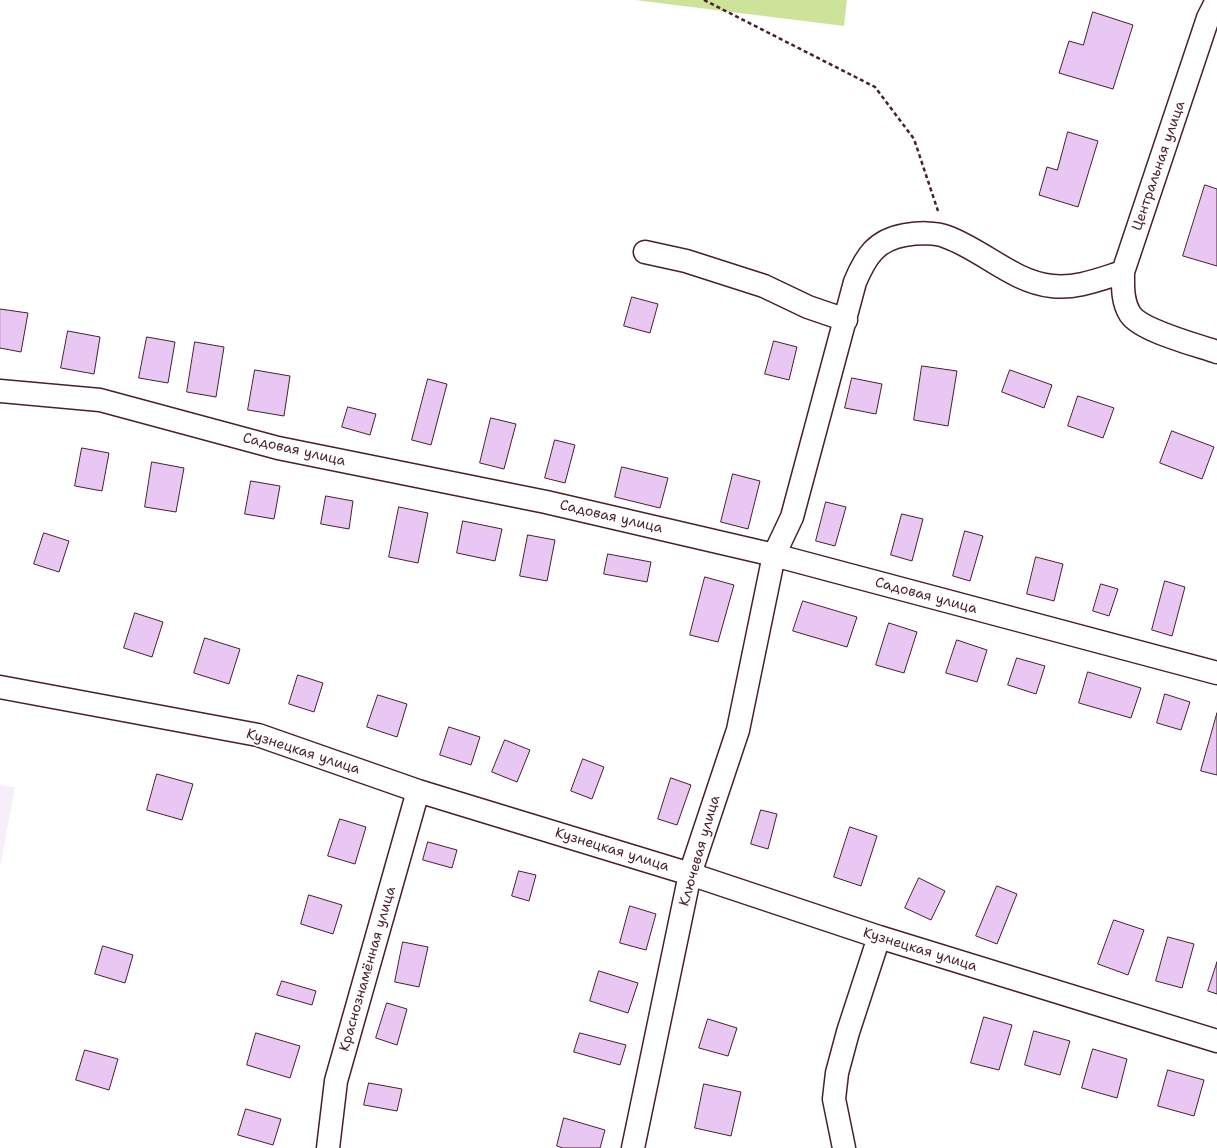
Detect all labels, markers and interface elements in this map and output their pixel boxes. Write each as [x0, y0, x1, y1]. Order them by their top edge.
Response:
street label: Центральная улица [1129, 99, 1189, 233]
street label: Садовая улица [241, 430, 347, 470]
street label: Садовая улица [558, 497, 664, 537]
street label: Садовая улица [873, 574, 979, 618]
street label: Кузнецкая улица [244, 726, 362, 778]
street label: Ключевая улица [676, 794, 724, 908]
street label: Кузнецкая улица [553, 825, 671, 875]
street label: Краснознамённая улица [336, 885, 400, 1053]
street label: Кузнецкая улица [861, 925, 979, 975]

